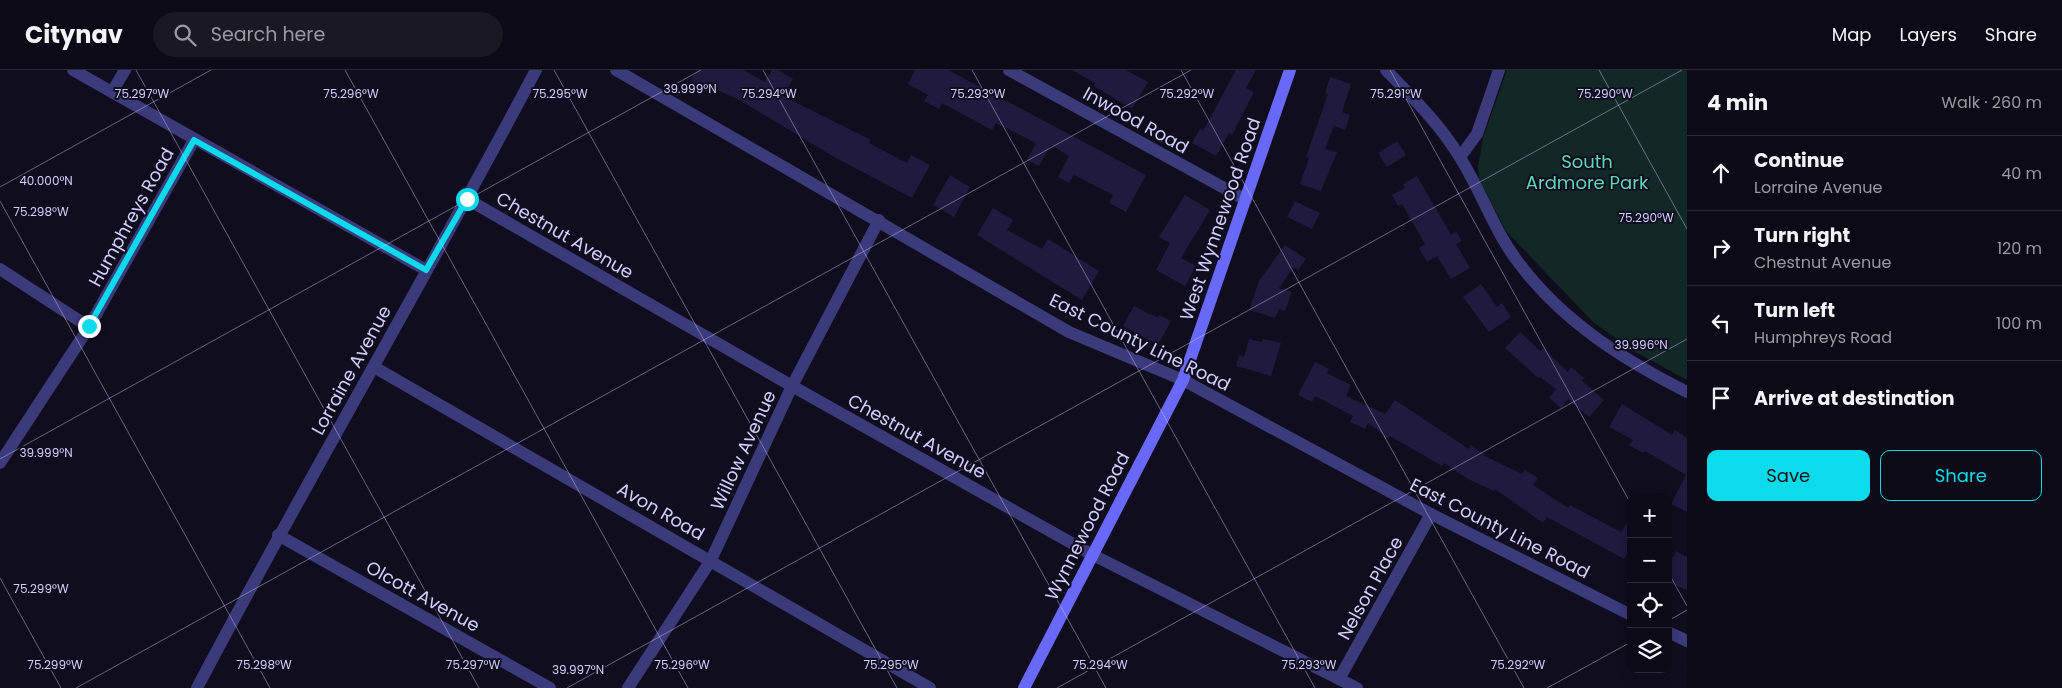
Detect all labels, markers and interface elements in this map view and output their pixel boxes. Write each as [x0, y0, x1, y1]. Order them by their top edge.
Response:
search box [153, 12, 503, 57]
text: Citynav [25, 18, 123, 51]
icon: search [171, 21, 199, 49]
text: Search here [211, 21, 325, 48]
text: Map [1832, 22, 1872, 47]
text: Layers [1900, 22, 1957, 47]
text: Share [1985, 22, 2037, 47]
text: 39.999°N [663, 80, 717, 97]
street label: Inwood Road [1079, 81, 1193, 159]
text: 75.297°W [115, 85, 169, 102]
text: 75.296°W [323, 85, 379, 102]
text: 75.295°W [532, 85, 588, 102]
text: 75.294°W [741, 85, 797, 102]
text: 75.293°W [951, 85, 1006, 102]
text: 75.292°W [1160, 85, 1215, 102]
text: 75.291°W [1370, 85, 1422, 102]
text: 75.290°W [1577, 85, 1633, 102]
text: 4 min [1707, 88, 1768, 117]
text: Walk · 260 m [1941, 91, 2042, 114]
street label: West Wynnewood Road [1174, 114, 1266, 324]
street label: Humphreys Road [82, 143, 180, 291]
text: Continue [1754, 147, 1844, 174]
park label: South Ardmore Park [1526, 149, 1649, 195]
icon: ahead [1707, 159, 1735, 187]
text: 40 m [2001, 162, 2042, 185]
text: 40.000°N [19, 172, 73, 189]
text: Lorraine Avenue [1754, 176, 1882, 199]
street label: Chestnut Avenue [492, 186, 638, 284]
route start [456, 188, 479, 211]
text: 75.298°W [13, 203, 69, 220]
text: 75.290°W [1618, 209, 1674, 226]
text: Turn right [1754, 222, 1850, 249]
icon: right [1707, 234, 1735, 262]
text: 120 m [1997, 237, 2042, 260]
text: Chestnut Avenue [1754, 251, 1891, 274]
street label: East County Line Road [1045, 287, 1235, 397]
text: Turn left [1754, 297, 1835, 324]
street label: Lorraine Avenue [305, 301, 397, 439]
icon: left [1707, 309, 1735, 337]
text: 100 m [1996, 312, 2042, 335]
route end [78, 315, 101, 338]
text: Humphreys Road [1754, 326, 1892, 349]
text: 39.996°N [1614, 336, 1668, 353]
icon: arrive [1707, 384, 1735, 412]
text: Arrive at destination [1754, 385, 1955, 412]
street label: Willow Avenue [704, 386, 782, 514]
street label: Chestnut Avenue [843, 388, 991, 484]
text: 39.999°N [19, 444, 73, 461]
street label: Wynnewood Road [1039, 447, 1135, 605]
button: Save [1707, 450, 1870, 501]
button: Share [1880, 450, 2042, 501]
street label: East County Line Road [1406, 472, 1594, 584]
street label: Avon Road [613, 476, 709, 546]
map controls [1627, 493, 1672, 673]
button: + [1627, 493, 1672, 538]
street label: Nelson Place [1331, 532, 1409, 644]
button: − [1627, 538, 1672, 583]
street label: Olcott Avenue [362, 554, 484, 638]
text: 75.299°W [13, 580, 69, 597]
button: locate [1627, 583, 1672, 628]
button: layers [1627, 628, 1672, 673]
text: 75.299°W [27, 656, 83, 673]
text: 75.298°W [236, 656, 292, 673]
text: 75.297°W [446, 656, 500, 673]
text: 75.296°W [654, 656, 710, 673]
text: 75.295°W [863, 656, 919, 673]
text: 75.294°W [1072, 656, 1128, 673]
text: 75.293°W [1282, 656, 1337, 673]
text: 75.292°W [1491, 656, 1546, 673]
text: 39.997°N [552, 661, 604, 678]

